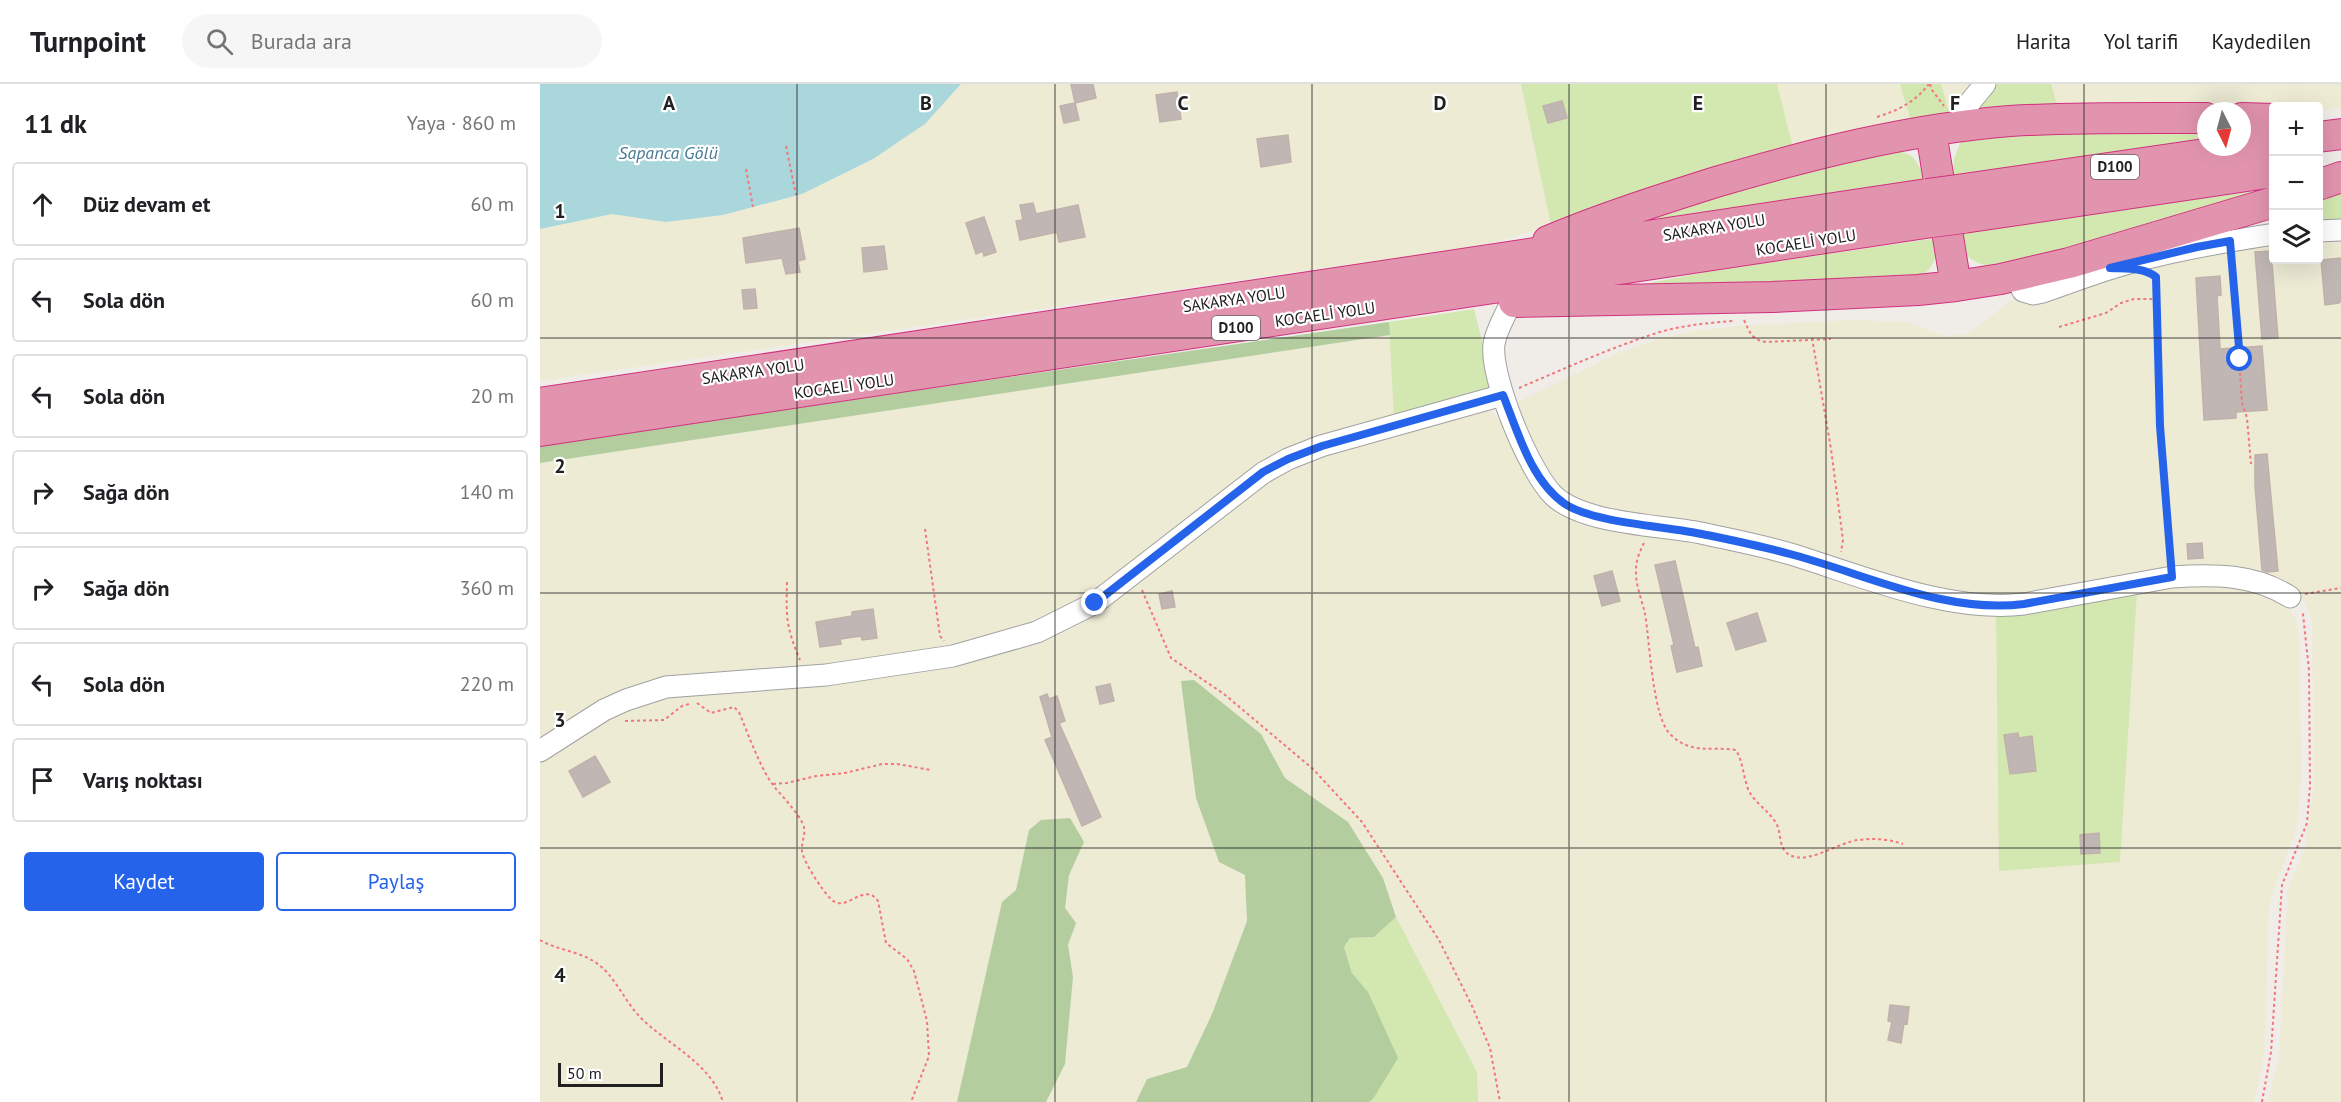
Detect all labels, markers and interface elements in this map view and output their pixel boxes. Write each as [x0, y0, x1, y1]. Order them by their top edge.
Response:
search box [182, 14, 602, 68]
text: Turnpoint [30, 23, 146, 60]
icon: search [203, 25, 236, 58]
text: Burada ara [251, 27, 352, 55]
text: Harita [2016, 28, 2071, 55]
text: Yol tarifi [2104, 28, 2178, 55]
text: Kaydedilen [2211, 28, 2311, 55]
text: A [663, 90, 676, 116]
text: B [920, 90, 932, 116]
text: C [1177, 90, 1189, 116]
text: D [1434, 90, 1447, 116]
text: E [1693, 90, 1703, 116]
text: F [1950, 90, 1960, 116]
north arrow [2197, 102, 2251, 156]
map controls [2269, 102, 2323, 264]
button: + [2269, 102, 2323, 156]
text: 11 dk [24, 107, 87, 140]
text: Yaya · 860 m [407, 110, 516, 136]
water label: Sapanca Gölü [618, 141, 718, 164]
road number: D100 [2091, 155, 2139, 179]
button: − [2269, 156, 2323, 210]
icon: ahead [26, 188, 59, 221]
text: Düz devam et [83, 190, 210, 218]
text: 60 m [471, 191, 514, 217]
text: 1 [554, 198, 566, 224]
street label: SAKARYA YOLU [1661, 209, 1767, 245]
button: layers [2269, 210, 2323, 264]
street label: KOCAELİ YOLU [1754, 224, 1858, 260]
street label: SAKARYA YOLU [1181, 282, 1287, 316]
icon: left [26, 284, 59, 317]
text: Sola dön [83, 286, 165, 314]
text: 60 m [471, 287, 514, 313]
street label: KOCAELİ YOLU [1274, 297, 1376, 331]
road number: D100 [1212, 316, 1260, 340]
route start [2226, 345, 2252, 371]
street label: SAKARYA YOLU [700, 354, 806, 388]
street label: KOCAELİ YOLU [793, 369, 895, 403]
icon: left [26, 380, 59, 413]
text: Sola dön [83, 382, 165, 410]
text: 20 m [471, 383, 514, 409]
text: 2 [554, 453, 566, 479]
icon: right [26, 476, 59, 509]
text: Sağa dön [83, 478, 170, 506]
text: 140 m [460, 479, 514, 505]
icon: right [26, 572, 59, 605]
text: Sağa dön [83, 574, 170, 602]
text: 360 m [460, 575, 514, 601]
route end [1081, 589, 1107, 615]
icon: left [26, 668, 59, 701]
text: Sola dön [83, 670, 165, 698]
text: 220 m [460, 671, 514, 697]
text: 3 [554, 707, 566, 733]
icon: arrive [26, 764, 59, 797]
text: Varış noktası [83, 766, 203, 794]
button: Kaydet [24, 852, 264, 911]
button: Paylaş [276, 852, 516, 911]
text: 4 [554, 962, 566, 988]
scale bar [558, 1060, 663, 1088]
text: 50 m [567, 1063, 602, 1083]

